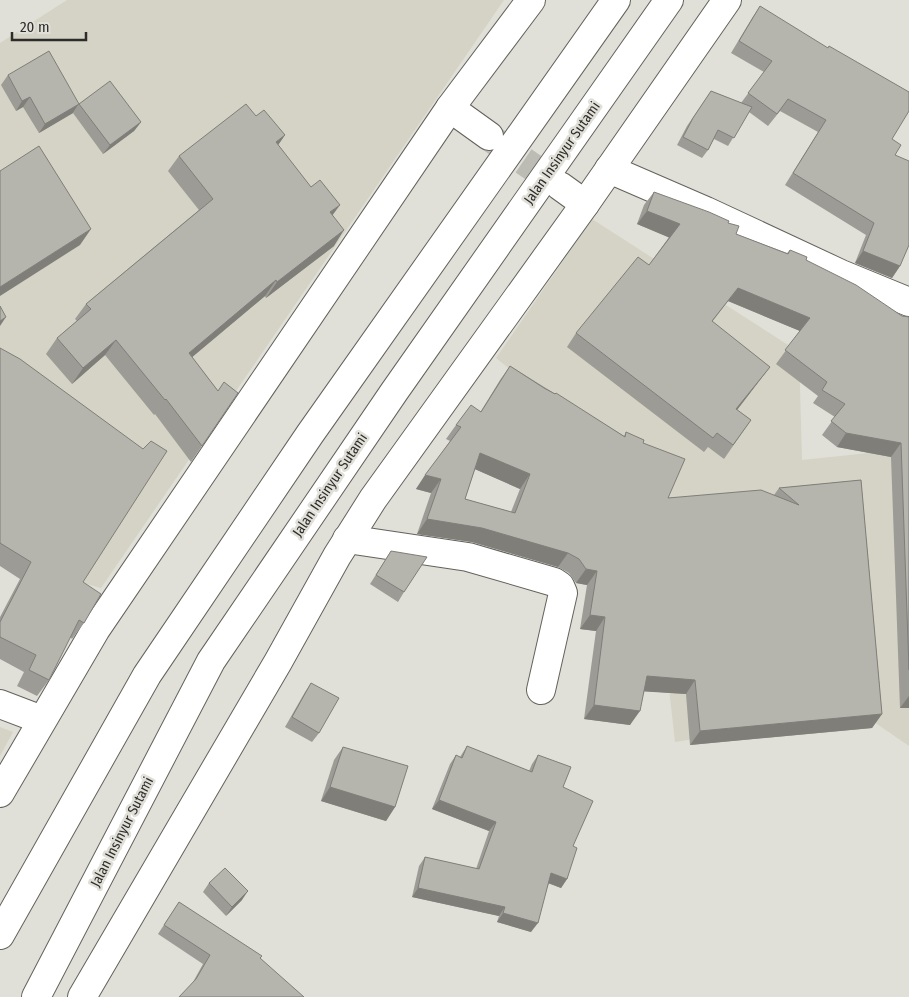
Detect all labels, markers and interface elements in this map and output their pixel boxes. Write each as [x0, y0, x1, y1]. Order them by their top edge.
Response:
scale bar [12, 10, 86, 42]
text: 20 m [20, 18, 50, 36]
street label: Jalan Insinyur Sutami [520, 98, 604, 208]
street label: Jalan Insinyur Sutami [289, 430, 371, 540]
street label: Jalan Insinyur Sutami [87, 774, 157, 890]

